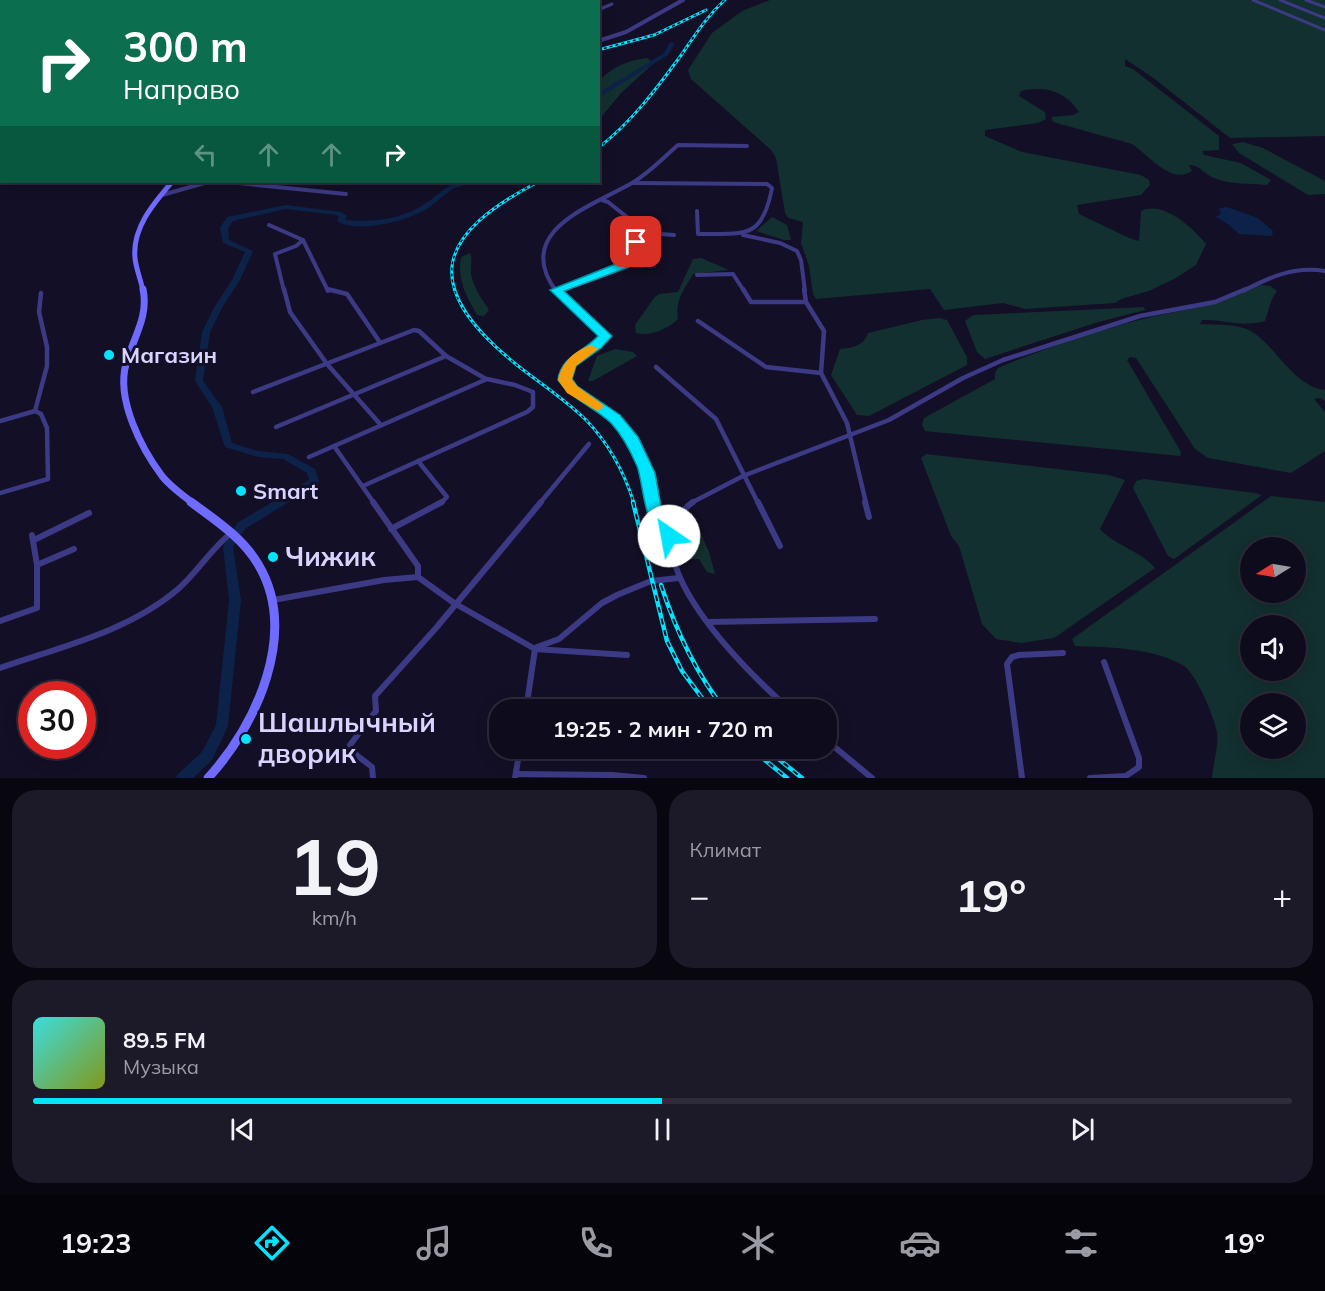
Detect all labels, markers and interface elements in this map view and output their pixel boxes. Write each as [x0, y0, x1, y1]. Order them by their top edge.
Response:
text: 300 m [123, 20, 248, 73]
icon: right [24, 24, 102, 102]
text: Направо [123, 72, 240, 106]
icon: left [189, 138, 222, 171]
icon: ahead [252, 138, 285, 171]
icon: ahead [315, 138, 348, 171]
icon: right [378, 138, 411, 171]
pin [610, 216, 661, 267]
icon: arrive [619, 225, 652, 258]
place label: Магазин [121, 341, 217, 369]
marker: Магазин [102, 348, 116, 362]
place label: Smart [253, 477, 318, 505]
marker: Smart [234, 484, 248, 498]
position arrow [637, 504, 701, 568]
north arrow [1240, 537, 1306, 603]
map controls [1240, 537, 1306, 759]
place label: Чижик [285, 539, 376, 573]
marker: Чижик [266, 550, 280, 564]
button: sound [1240, 615, 1306, 681]
speed limit sign: 30 [18, 681, 96, 759]
button: layers [1240, 693, 1306, 759]
place label: Шашлычный дворик [258, 705, 436, 770]
text: 19:25 · 2 мин · 720 m [553, 715, 773, 743]
marker: Шашлычный дворик [239, 732, 253, 746]
text: 19 [287, 817, 381, 915]
text: Климат [690, 837, 761, 862]
text: 19° [955, 867, 1026, 923]
text: − [690, 875, 709, 916]
text: + [1272, 875, 1292, 916]
text: km/h [312, 905, 357, 930]
text: 89.5 FM [123, 1026, 206, 1054]
text: Музыка [123, 1054, 199, 1079]
icon: previous [226, 1113, 259, 1146]
icon: pause [646, 1113, 679, 1146]
icon: next [1066, 1113, 1099, 1146]
icon: directions [251, 1222, 293, 1264]
icon: music [413, 1222, 455, 1264]
icon: phone [575, 1222, 617, 1264]
icon: climate [737, 1222, 779, 1264]
icon: car [899, 1222, 941, 1264]
icon: filters [1060, 1222, 1102, 1264]
text: 19:23 [60, 1226, 131, 1260]
text: 19° [1222, 1226, 1265, 1260]

